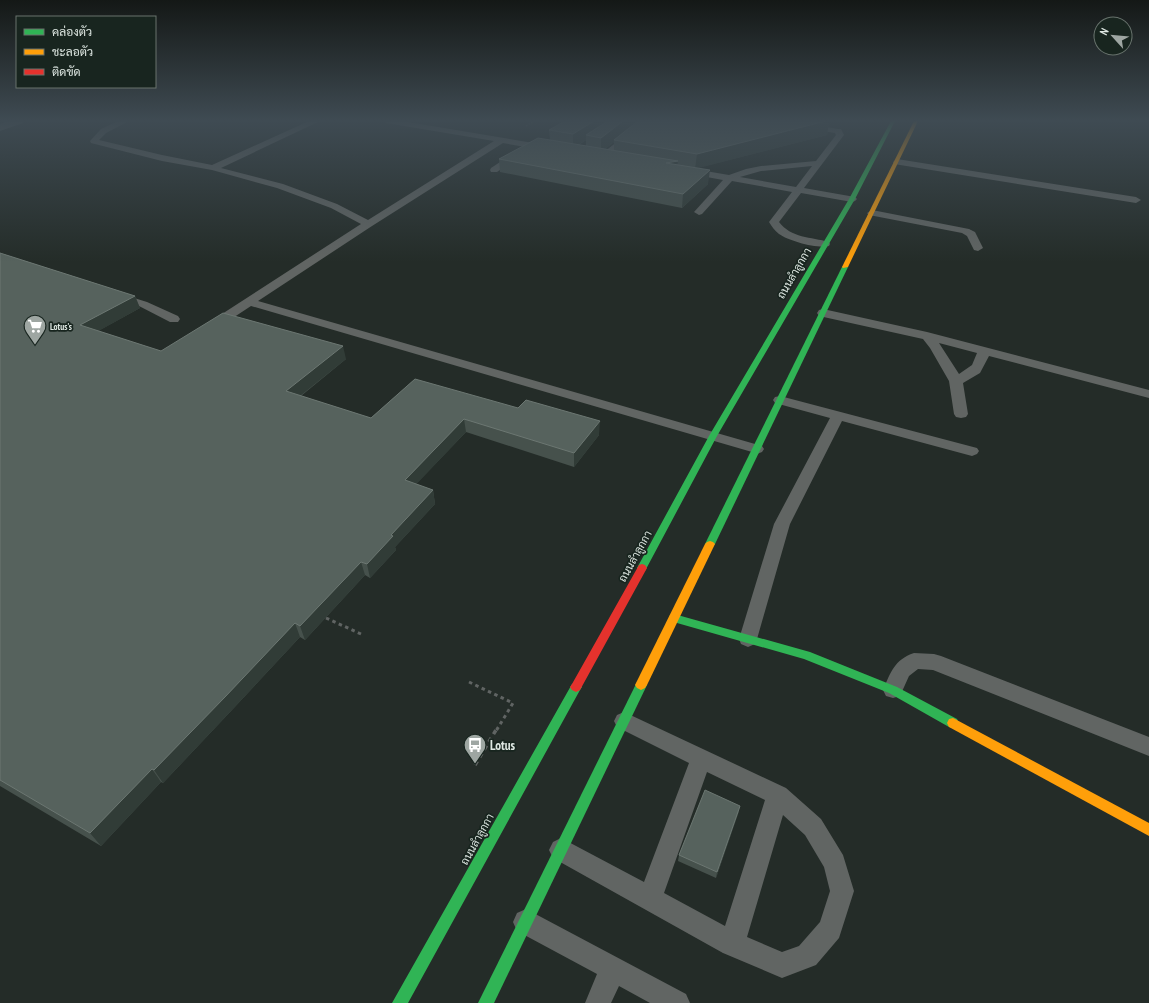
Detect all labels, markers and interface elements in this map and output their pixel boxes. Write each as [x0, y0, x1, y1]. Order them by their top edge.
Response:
legend [16, 16, 156, 88]
north arrow [1093, 16, 1133, 56]
text: คล่องตัว [52, 24, 92, 39]
text: N [1097, 26, 1112, 37]
text: ชะลอตัว [52, 44, 93, 59]
text: ติดขัด [52, 64, 81, 79]
street label: ถนนลำลูกกา [774, 245, 815, 301]
supermarket icon: Lotus's [22, 313, 48, 346]
place label: Lotus's [50, 321, 72, 332]
street label: ถนนลำลูกกา [615, 528, 656, 585]
bus stop icon: Lotus [462, 732, 488, 765]
place label: Lotus [490, 737, 516, 754]
street label: ถนนลำลูกกา [457, 811, 498, 868]

